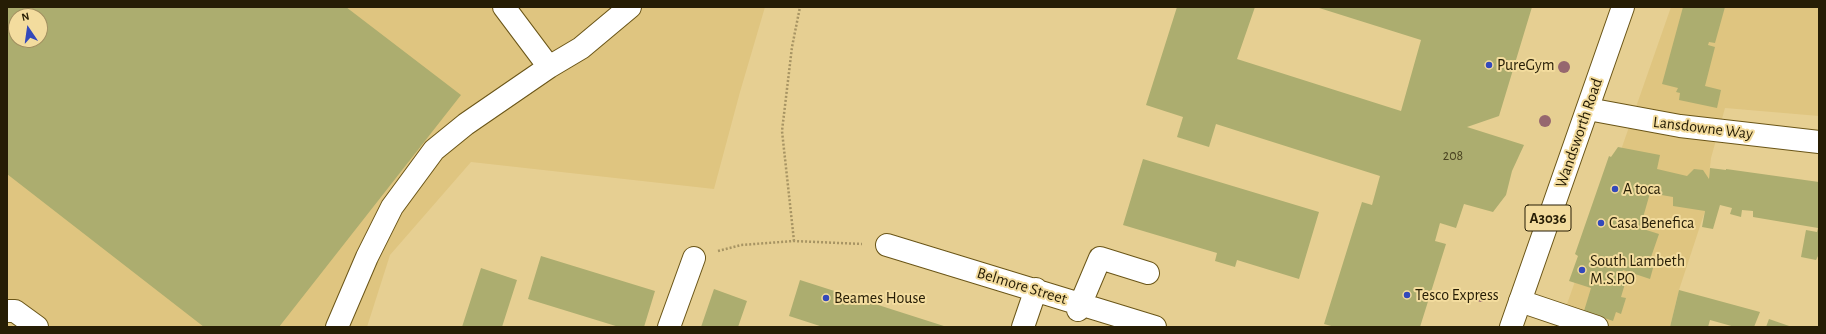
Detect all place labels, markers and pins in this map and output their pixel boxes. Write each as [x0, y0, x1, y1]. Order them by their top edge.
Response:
place label: PureGym [1497, 55, 1555, 75]
marker: PureGym [1484, 60, 1494, 70]
place label: A toca [1623, 179, 1661, 199]
marker: A toca [1610, 184, 1620, 194]
place label: Casa Benefica [1609, 213, 1694, 233]
marker: Casa Benefica [1596, 218, 1606, 228]
place label: South Lambeth M.S.P.O [1590, 251, 1685, 289]
marker: South Lambeth M.S.P.O [1577, 265, 1587, 275]
place label: Tesco Express [1415, 285, 1499, 305]
place label: Beames House [834, 288, 926, 308]
marker: Tesco Express [1402, 290, 1412, 300]
marker: Beames House [821, 293, 831, 303]

